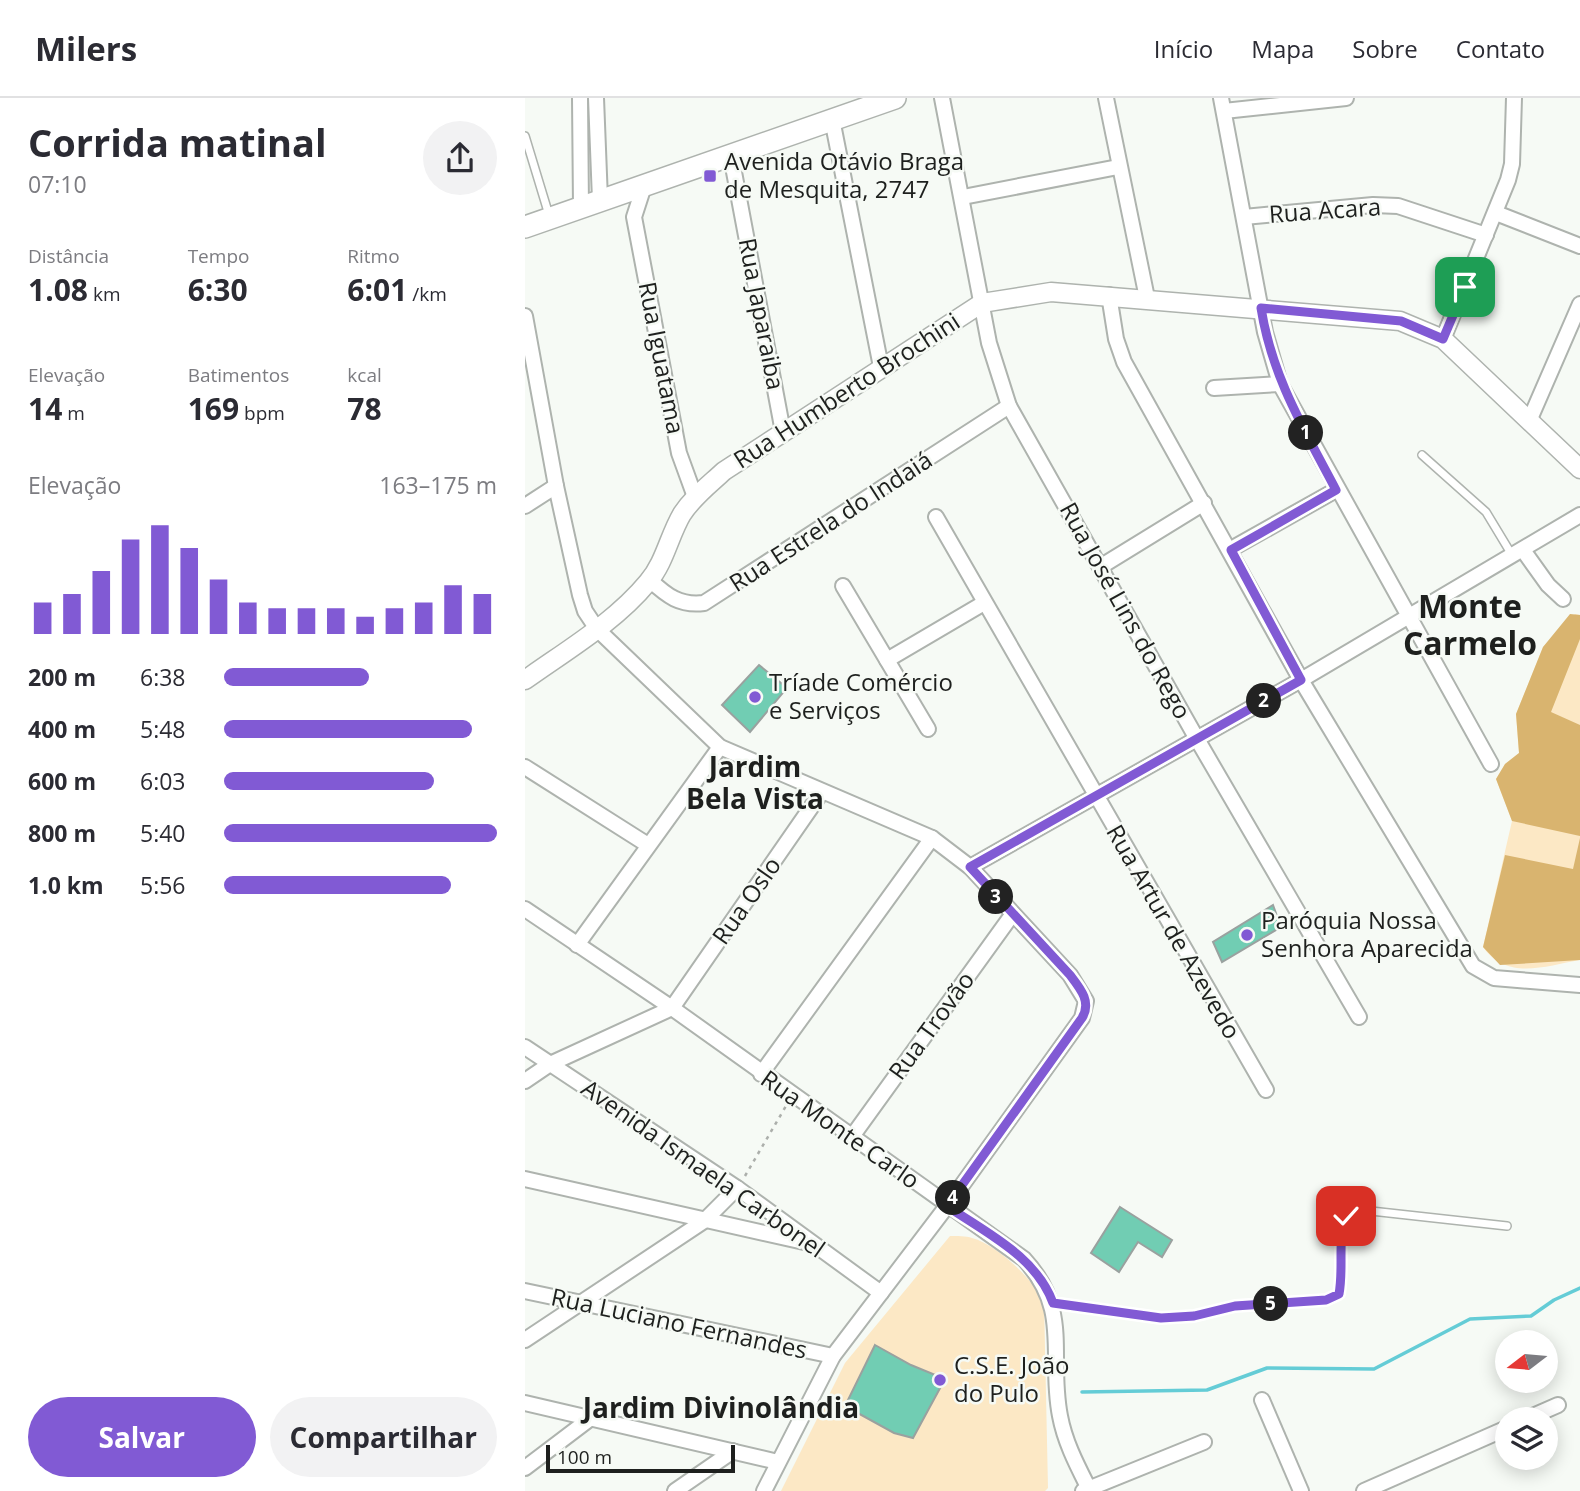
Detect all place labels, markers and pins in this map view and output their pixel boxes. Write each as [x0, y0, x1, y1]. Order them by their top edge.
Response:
place label: Avenida Otávio Braga de Mesquita, 2747 [724, 144, 964, 205]
marker: Avenida Otávio Braga de Mesquita, 2747 [702, 168, 718, 184]
pin [1435, 257, 1495, 317]
pin: 1 [1289, 416, 1323, 450]
place label: Tríade Comércio e Serviços [769, 665, 953, 726]
pin: 2 [1247, 684, 1281, 718]
marker: Tríade Comércio e Serviços [747, 689, 763, 705]
pin: 3 [979, 880, 1014, 914]
place label: Paróquia Nossa Senhora Aparecida [1261, 903, 1473, 964]
marker: Paróquia Nossa Senhora Aparecida [1239, 927, 1255, 943]
pin: 4 [935, 1180, 971, 1216]
pin [1316, 1186, 1376, 1246]
pin: 5 [1253, 1286, 1289, 1322]
place label: C.S.E. João do Pulo [954, 1348, 1069, 1409]
marker: C.S.E. João do Pulo [932, 1372, 948, 1388]

